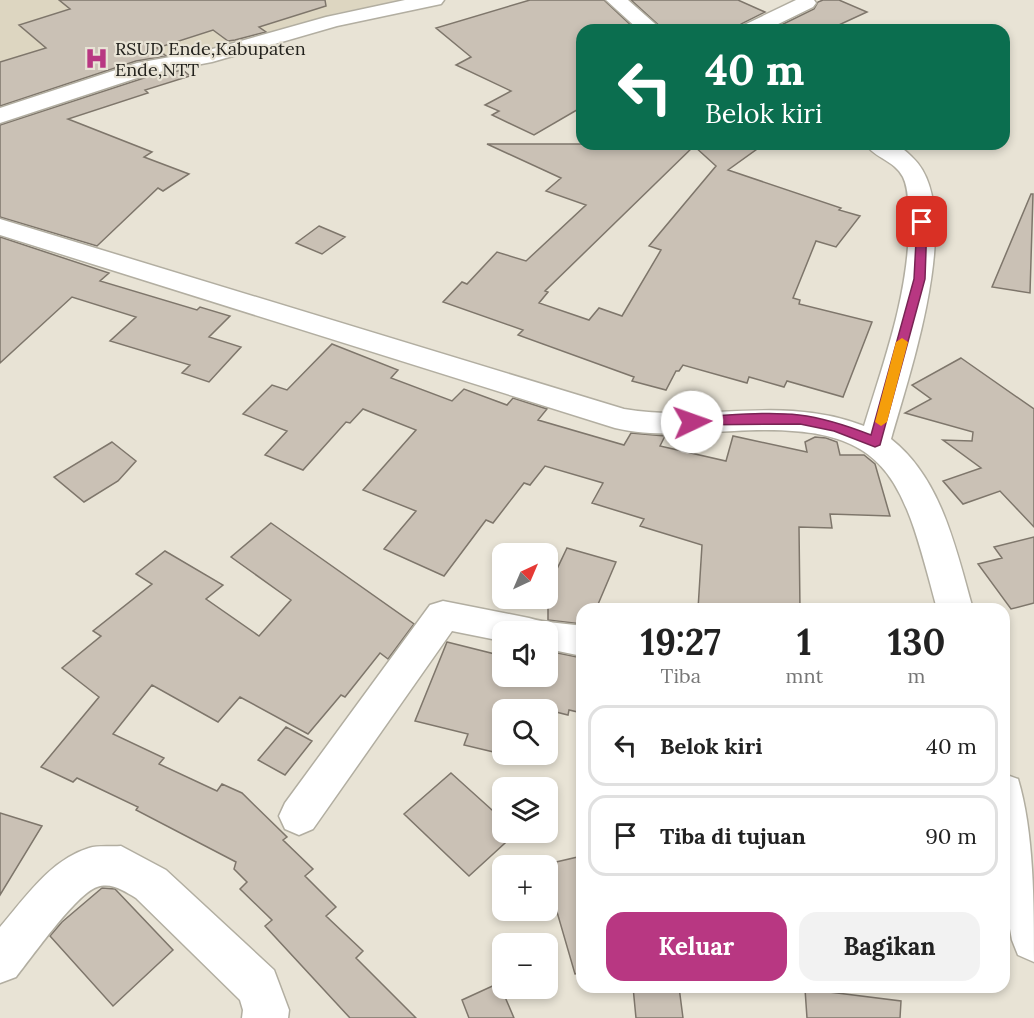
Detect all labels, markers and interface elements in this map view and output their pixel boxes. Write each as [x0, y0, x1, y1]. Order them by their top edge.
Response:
place label: RSUD Ende,Kabupaten Ende,NTT [115, 37, 306, 81]
text: 40 m [705, 43, 804, 97]
hospital icon: RSUD Ende,Kabupaten Ende,NTT [84, 45, 110, 71]
icon: left [606, 48, 684, 126]
text: Belok kiri [705, 96, 823, 130]
pin [896, 196, 947, 247]
icon: arrive [905, 205, 938, 238]
position arrow [660, 390, 724, 454]
north arrow [492, 543, 558, 609]
map controls [492, 543, 558, 999]
text: 19:27 [641, 619, 721, 665]
text: 1 [797, 619, 812, 665]
text: 130 [888, 619, 945, 665]
button: sound [492, 621, 558, 687]
text: Tiba [661, 663, 701, 688]
text: mnt [786, 663, 823, 688]
text: m [908, 663, 926, 688]
button: search [492, 699, 558, 765]
icon: left [609, 729, 642, 762]
text: Belok kiri [660, 732, 762, 760]
text: 40 m [926, 732, 977, 760]
button: layers [492, 777, 558, 843]
icon: arrive [609, 819, 642, 852]
text: Tiba di tujuan [660, 822, 806, 850]
text: 90 m [925, 822, 977, 850]
button: + [492, 855, 558, 921]
button: Keluar [606, 912, 787, 981]
button: Bagikan [799, 912, 980, 981]
button: − [492, 933, 558, 999]

